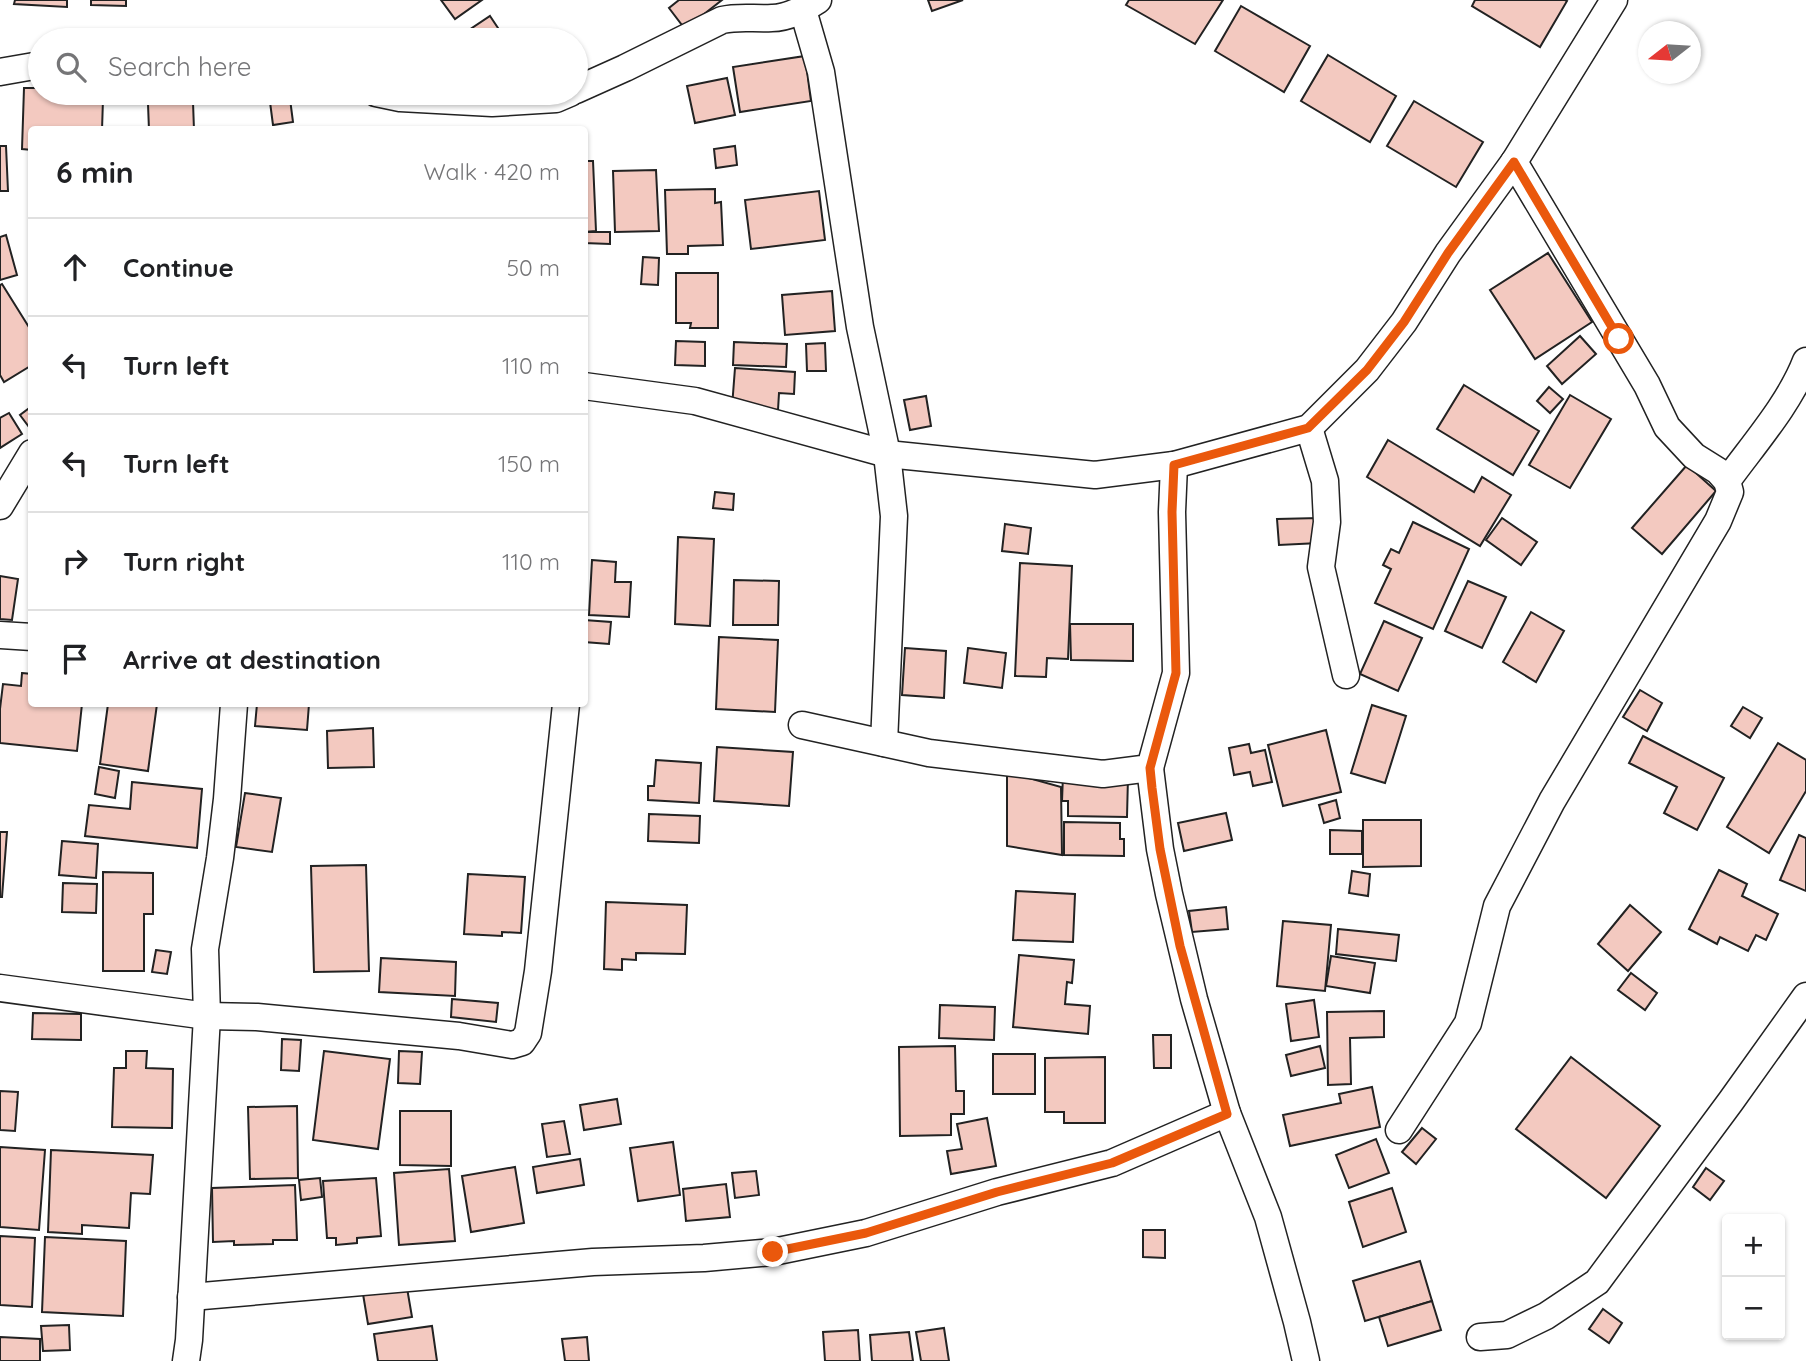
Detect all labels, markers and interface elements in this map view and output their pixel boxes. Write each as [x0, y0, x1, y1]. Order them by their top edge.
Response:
north arrow [1638, 21, 1701, 84]
search box [28, 28, 588, 105]
icon: search [52, 48, 90, 86]
text: Search here [108, 50, 252, 83]
text: 6 min [56, 153, 134, 191]
text: Walk · 420 m [424, 157, 560, 186]
icon: ahead [56, 248, 94, 286]
text: Continue [123, 251, 234, 284]
text: 50 m [507, 253, 560, 282]
route start [1603, 323, 1634, 354]
icon: left [56, 346, 94, 384]
text: Turn left [123, 349, 230, 382]
text: 110 m [502, 351, 560, 380]
icon: left [56, 444, 94, 482]
text: Turn left [123, 447, 230, 480]
text: 150 m [498, 449, 560, 478]
icon: right [56, 542, 94, 580]
text: Turn right [123, 545, 245, 578]
text: 110 m [502, 547, 560, 576]
icon: arrive [56, 640, 94, 678]
text: Arrive at destination [123, 643, 381, 676]
map controls [1722, 1214, 1785, 1340]
button: + [1722, 1214, 1785, 1277]
route end [757, 1236, 788, 1267]
button: − [1722, 1277, 1785, 1340]

